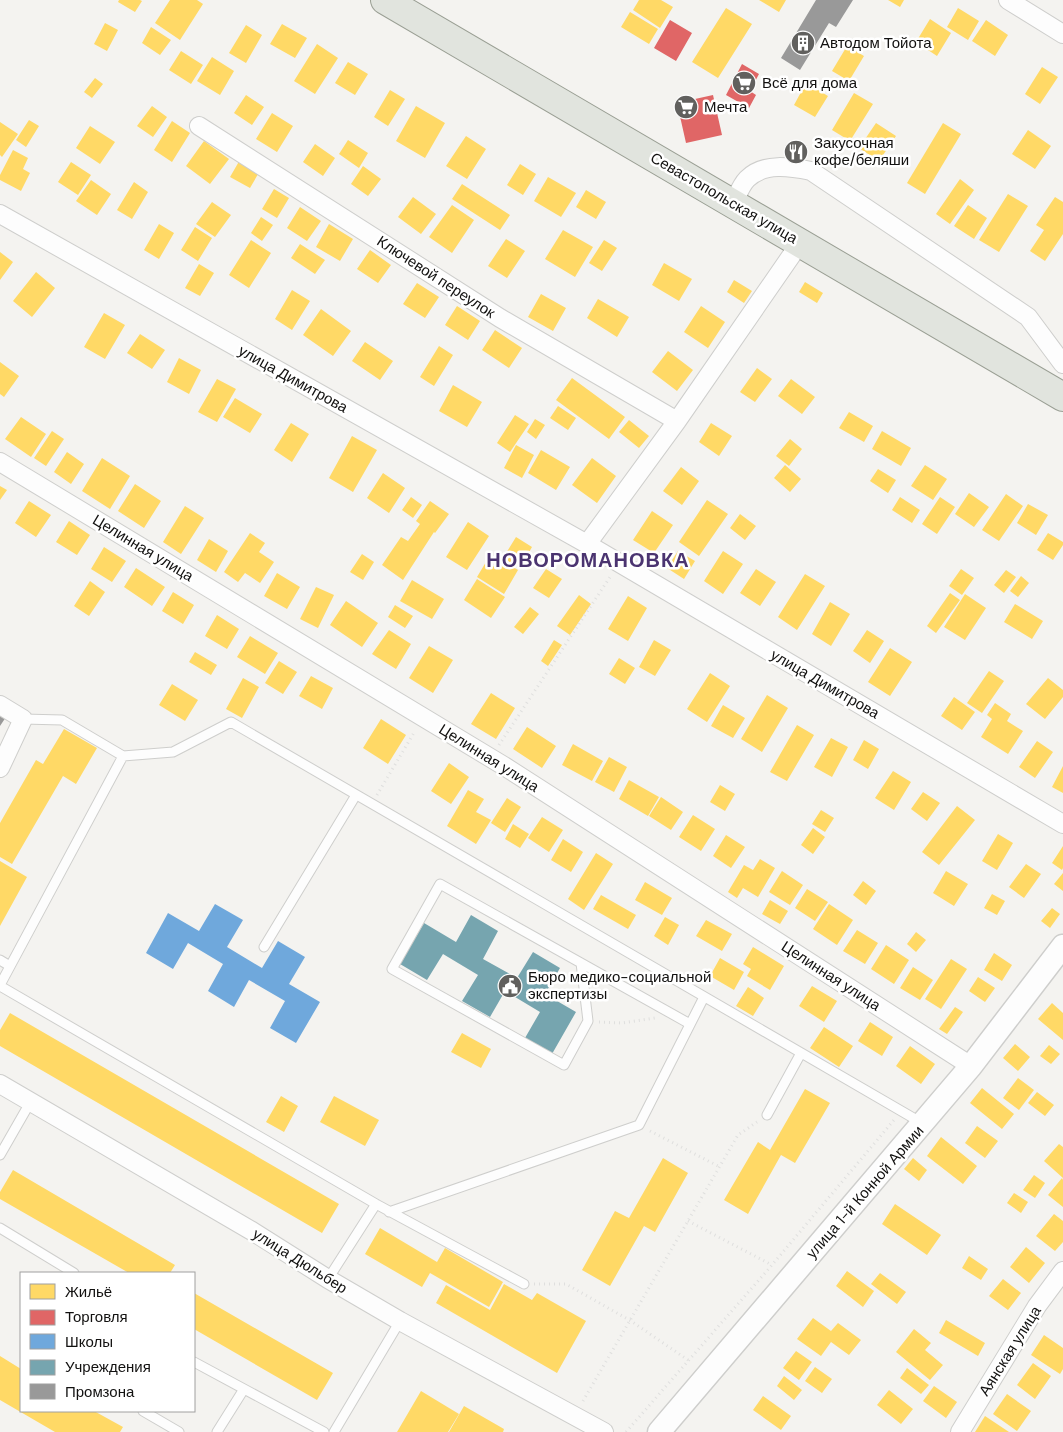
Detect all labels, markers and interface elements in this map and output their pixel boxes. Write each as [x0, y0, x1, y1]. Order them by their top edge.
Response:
building icon: Автодом Тойота [790, 30, 816, 56]
place label: Автодом Тойота [820, 33, 932, 53]
supermarket icon: Всё для дома [731, 70, 757, 96]
place label: Всё для дома [762, 73, 858, 93]
supermarket icon: Мечта [673, 94, 699, 120]
place label: Мечта [704, 97, 748, 117]
place label: Закусочная кофе/беляши [814, 133, 909, 170]
restaurant icon: Закусочная кофе/беляши [783, 139, 809, 165]
street label: Севастопольская улица [647, 148, 802, 249]
street label: Ключевой переулок [373, 231, 499, 323]
street label: улица Димитрова [235, 341, 352, 418]
street label: Целинная улица [89, 510, 198, 586]
district label: НОВОРОМАНОВКА [486, 547, 690, 573]
street label: улица Димитрова [767, 645, 883, 724]
street label: Целинная улица [435, 719, 543, 797]
street label: Целинная улица [778, 936, 885, 1016]
place label: Бюро медико-социальной экспертизы [528, 967, 711, 1004]
public building icon: Бюро медико-социальной экспертизы [497, 973, 523, 999]
street label: улица 1-й Конной Армии [802, 1121, 928, 1263]
street label: улица Дюльбер [249, 1224, 351, 1298]
legend [20, 1272, 195, 1412]
text: Жильё [65, 1282, 112, 1302]
street label: Аянская улица [974, 1302, 1046, 1400]
text: Торговля [65, 1307, 128, 1327]
text: Школы [65, 1332, 113, 1352]
text: Учреждения [65, 1357, 151, 1377]
text: Промзона [65, 1382, 135, 1402]

